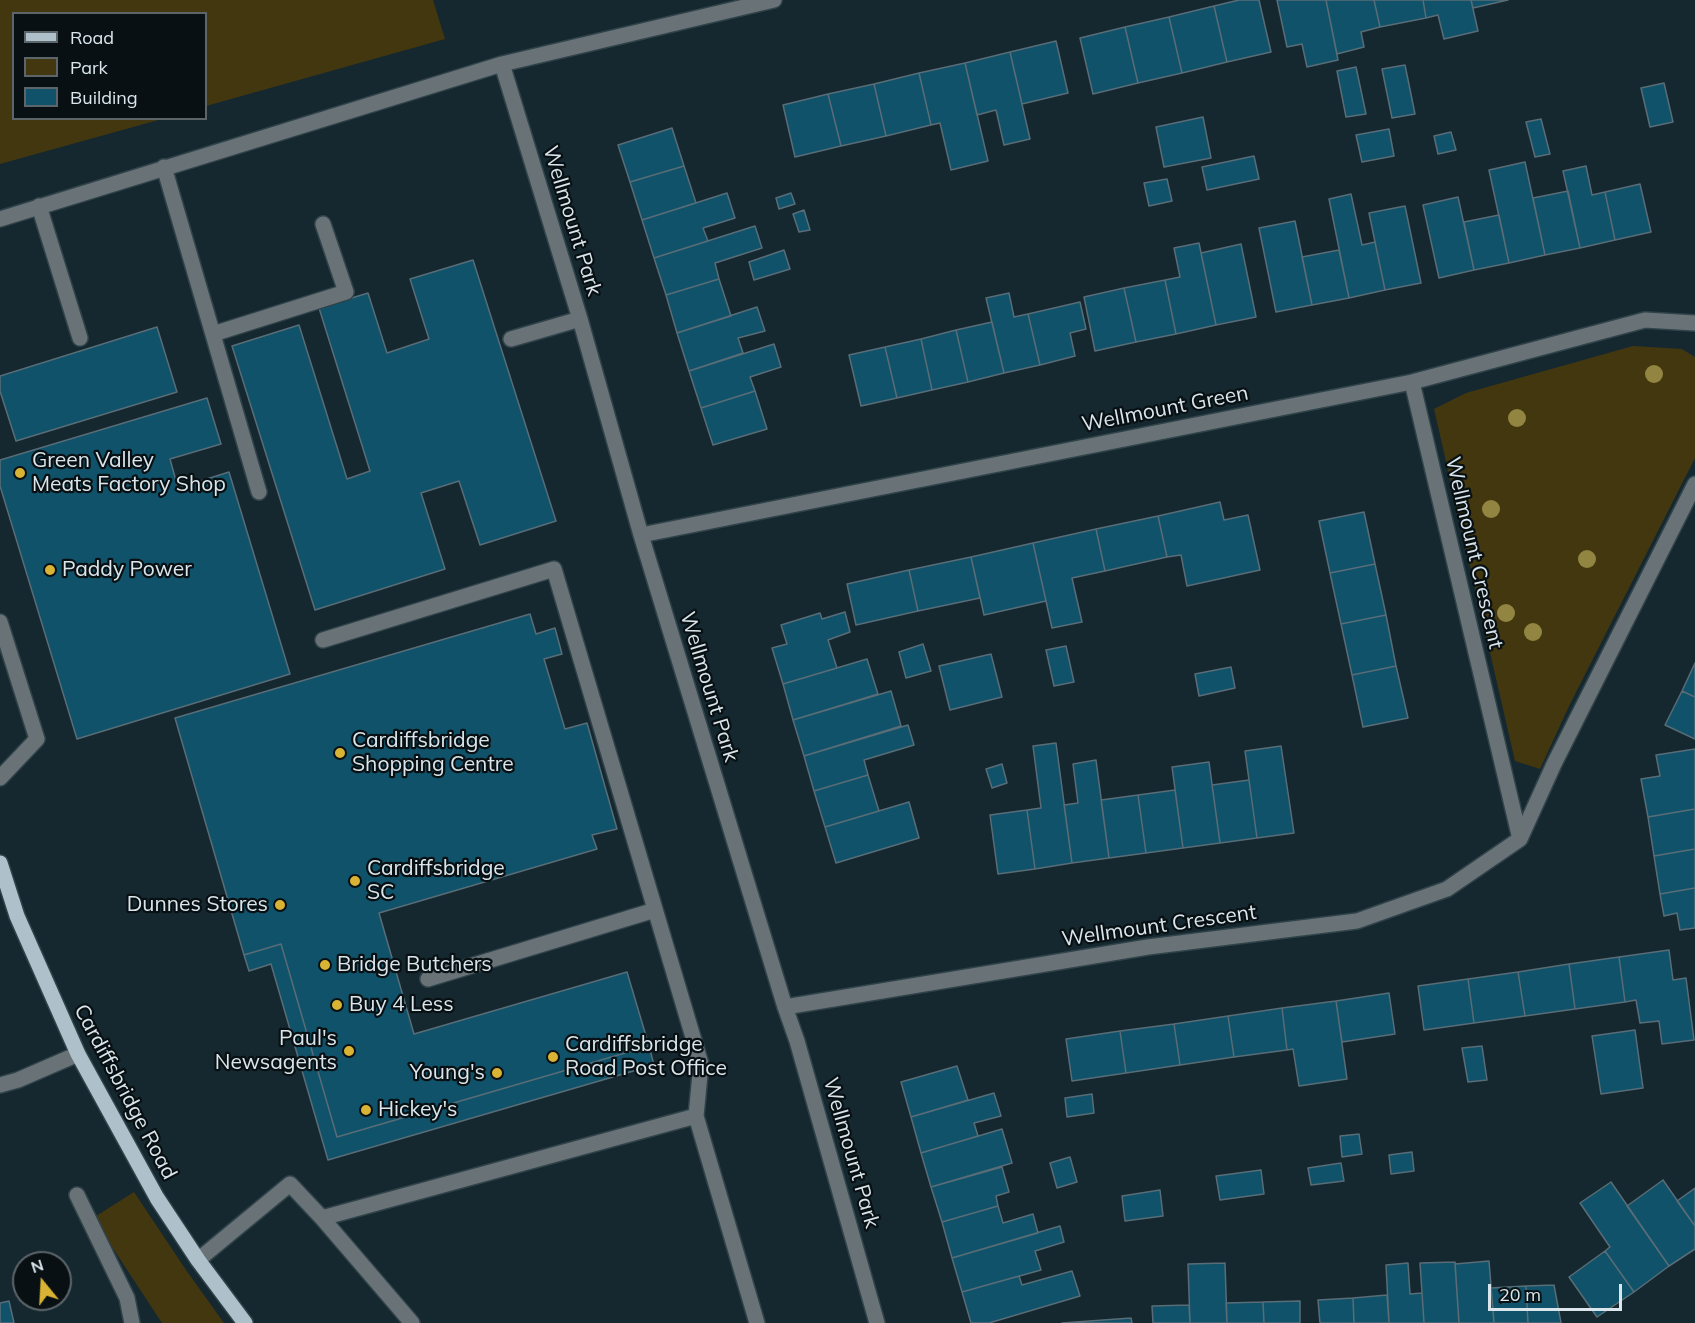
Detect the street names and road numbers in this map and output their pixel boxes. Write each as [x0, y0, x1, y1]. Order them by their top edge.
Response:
street label: Wellmount Park [537, 143, 607, 299]
street label: Wellmount Green [1080, 380, 1250, 438]
street label: Wellmount Crescent [1440, 455, 1508, 651]
street label: Wellmount Park [674, 609, 744, 765]
street label: Wellmount Crescent [1060, 900, 1258, 952]
street label: Cardiffsbridge Road [68, 1000, 182, 1184]
street label: Wellmount Park [817, 1075, 885, 1231]

